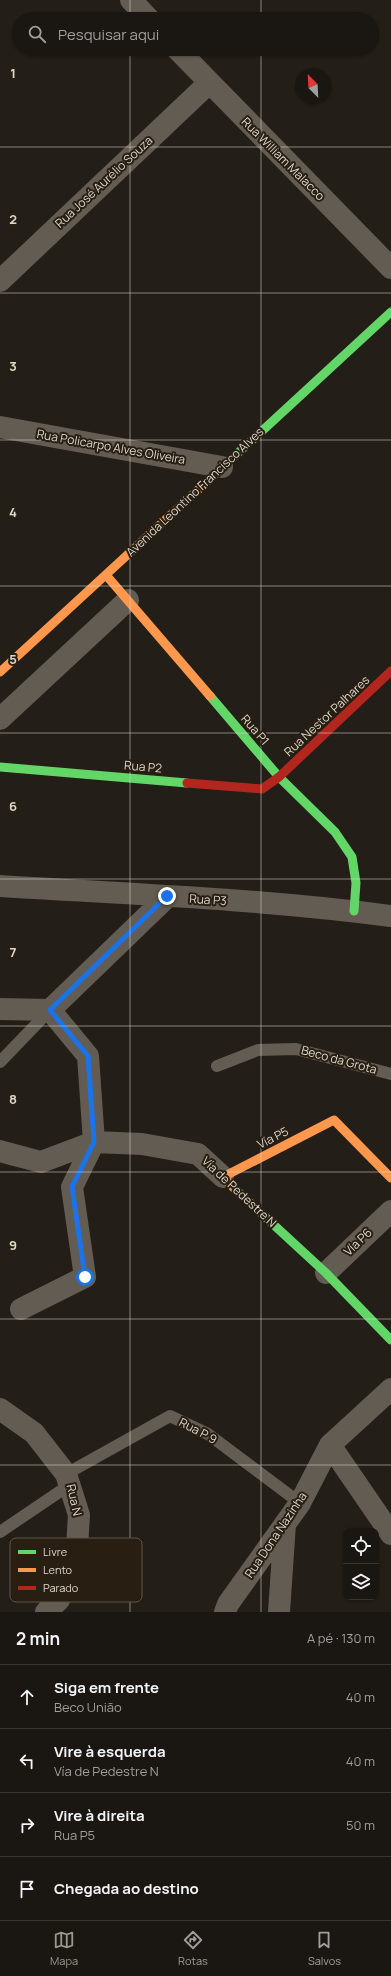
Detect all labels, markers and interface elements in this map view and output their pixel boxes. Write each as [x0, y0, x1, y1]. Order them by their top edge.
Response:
search box [12, 12, 379, 56]
icon: search [26, 23, 48, 45]
text: Pesquisar aqui [58, 24, 159, 45]
text: 1 [10, 64, 16, 82]
north arrow [295, 68, 331, 104]
street label: Rua William Malacco [238, 113, 329, 204]
street label: Rua José Aurélio Souza [51, 132, 156, 231]
text: 2 [9, 210, 17, 228]
text: 3 [9, 357, 17, 375]
street label: Avenida Leontino Francisco Alves [122, 423, 267, 560]
street label: Rua Policarpo Alves Oliveira [35, 425, 187, 468]
text: 4 [9, 503, 17, 521]
text: 5 [9, 650, 17, 668]
street label: Rua Nestor Palhares [280, 671, 373, 760]
street label: Rua P1 [237, 711, 274, 749]
street label: Rua P2 [123, 756, 163, 777]
text: 6 [9, 797, 17, 815]
route end [158, 887, 176, 905]
street label: Rua P3 [189, 890, 227, 909]
text: 7 [10, 943, 17, 961]
street label: Beco da Grota [299, 1041, 379, 1078]
text: 8 [9, 1090, 17, 1108]
street label: Vía P5 [254, 1122, 291, 1153]
street label: Vía de Pedestre N [198, 1152, 280, 1231]
street label: Vía P6 [340, 1224, 376, 1259]
text: 9 [9, 1236, 17, 1254]
route start [76, 1268, 94, 1286]
street label: Rua P 9 [176, 1413, 220, 1448]
street label: Rua N [63, 1482, 86, 1517]
street label: Rua Dona Nazinha [241, 1488, 311, 1581]
map controls [343, 1528, 379, 1600]
button: locate [343, 1528, 379, 1564]
legend [10, 1538, 142, 1602]
text: Livre [43, 1544, 68, 1559]
text: Lento [43, 1562, 73, 1577]
button: layers [343, 1564, 379, 1600]
text: Parado [43, 1580, 79, 1595]
text: 2 min [16, 1627, 60, 1650]
text: A pé · 130 m [307, 1629, 375, 1647]
text: Siga em frente [54, 1677, 159, 1698]
icon: ahead [16, 1686, 38, 1708]
text: 40 m [346, 1688, 375, 1706]
text: Beco União [54, 1698, 122, 1716]
text: Vire à esquerda [54, 1741, 166, 1762]
icon: left [16, 1750, 38, 1772]
text: 40 m [346, 1752, 375, 1770]
text: Vía de Pedestre N [54, 1762, 159, 1780]
text: Vire à direita [54, 1805, 145, 1826]
icon: right [16, 1814, 38, 1836]
text: 50 m [346, 1816, 375, 1834]
text: Rua P5 [54, 1826, 95, 1844]
icon: arrive [16, 1878, 38, 1900]
text: Chegada ao destino [54, 1878, 199, 1899]
tab: Mapa [50, 1929, 78, 1968]
tab: Rotas [178, 1929, 208, 1968]
tab: Salvos [308, 1929, 341, 1968]

